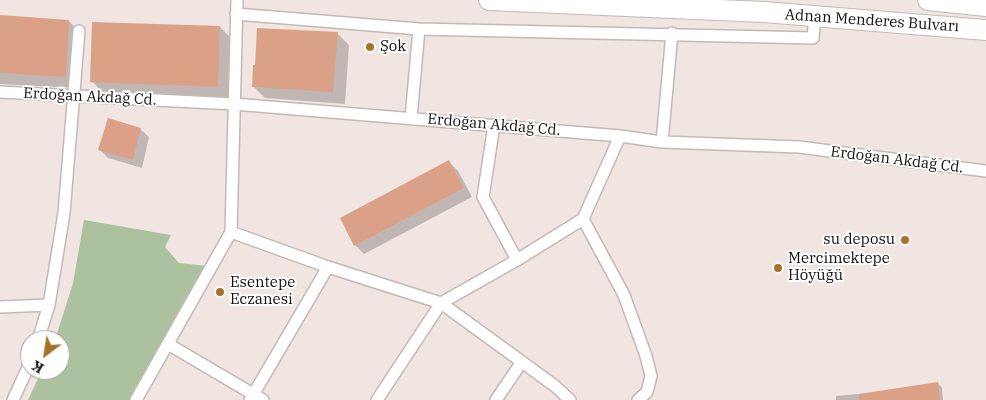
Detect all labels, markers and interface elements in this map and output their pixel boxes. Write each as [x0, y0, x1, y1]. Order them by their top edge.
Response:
street label: Adnan Menderes Bulvarı [784, 6, 960, 36]
place label: Şok [380, 38, 406, 56]
marker: Şok [364, 41, 376, 53]
street label: Erdoğan Akdağ Cd. [23, 85, 157, 109]
street label: Erdoğan Akdağ Cd. [427, 110, 561, 140]
street label: Erdoğan Akdağ Cd. [830, 143, 964, 177]
place label: su deposu [823, 231, 895, 249]
marker: su deposu [899, 234, 911, 246]
place label: Mercimektepe Höyüğü [788, 250, 890, 285]
marker: Mercimektepe Höyüğü [772, 262, 784, 274]
place label: Esentepe Eczanesi [230, 274, 295, 309]
marker: Esentepe Eczanesi [214, 286, 226, 298]
north arrow [20, 330, 70, 380]
text: K [29, 357, 47, 377]

